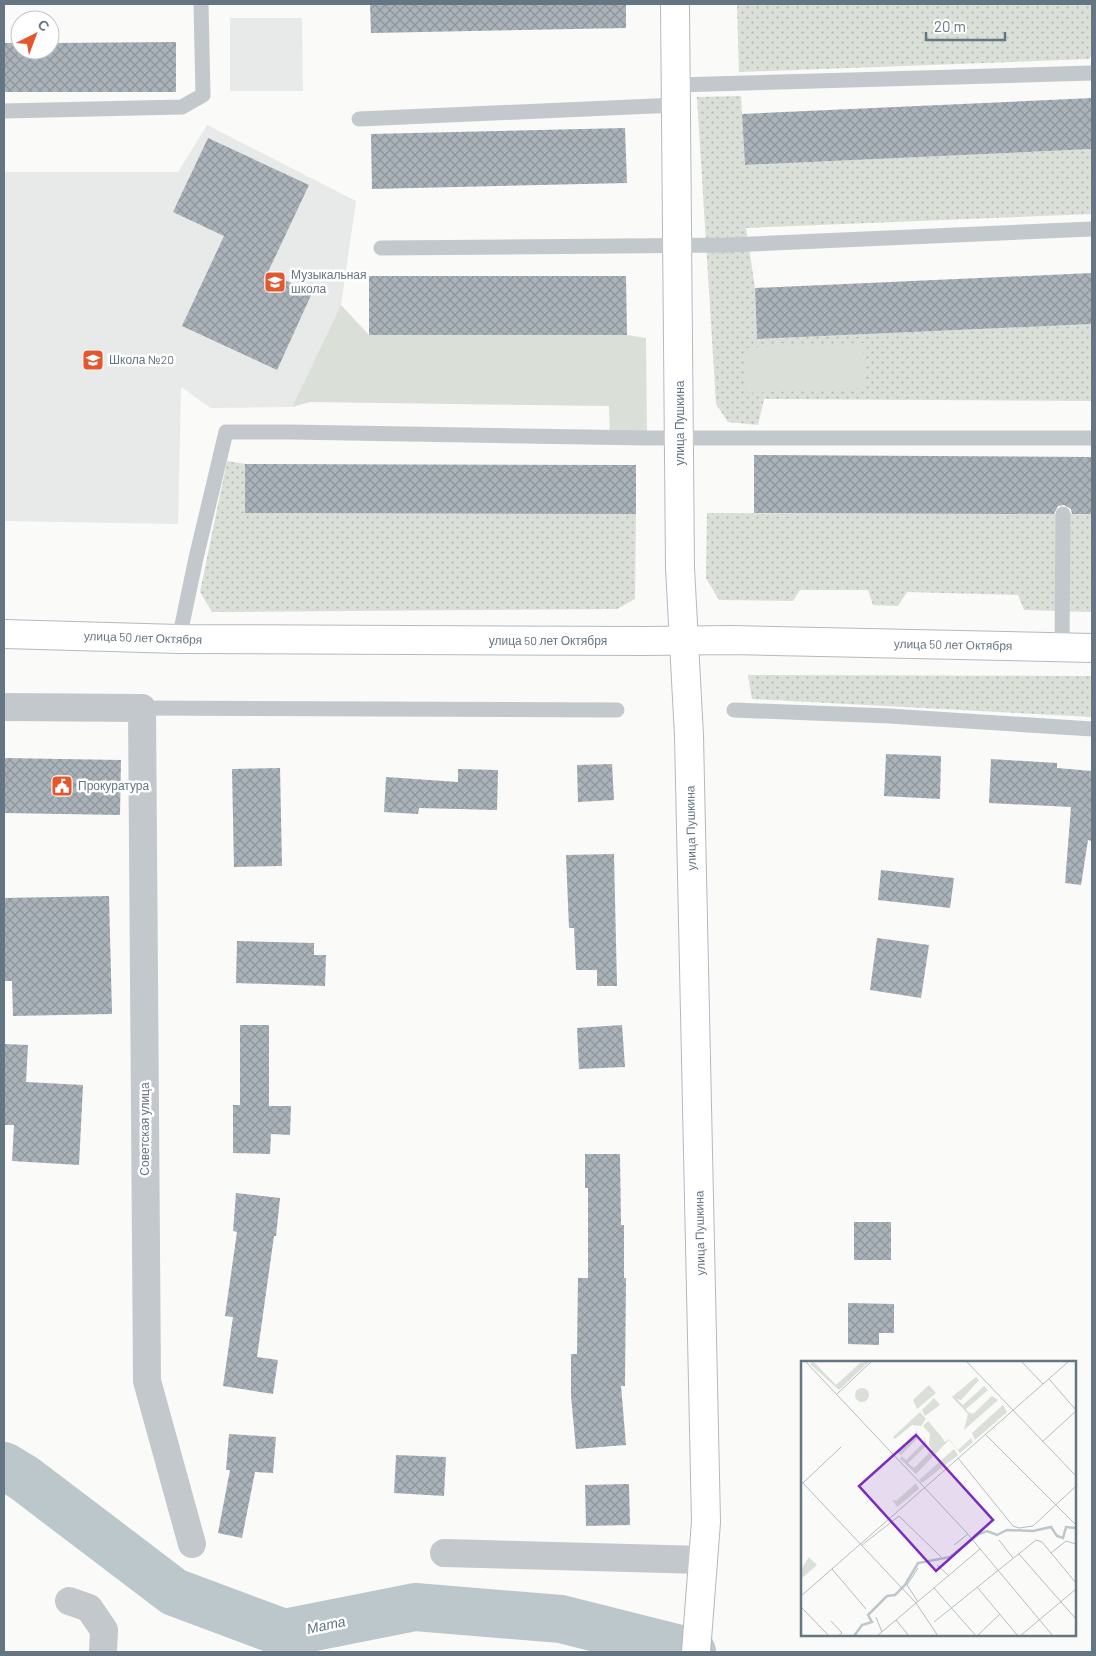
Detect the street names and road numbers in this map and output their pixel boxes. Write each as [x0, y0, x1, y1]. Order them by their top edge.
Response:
street label: улица Пушкина [672, 380, 687, 465]
street label: улица 50 лет Октября [84, 628, 203, 647]
street label: улица 50 лет Октября [489, 633, 607, 648]
street label: улица 50 лет Октября [894, 636, 1012, 653]
street label: улица Пушкина [682, 785, 699, 871]
street label: Советская улица [137, 1082, 152, 1176]
street label: улица Пушкина [691, 1190, 708, 1276]

